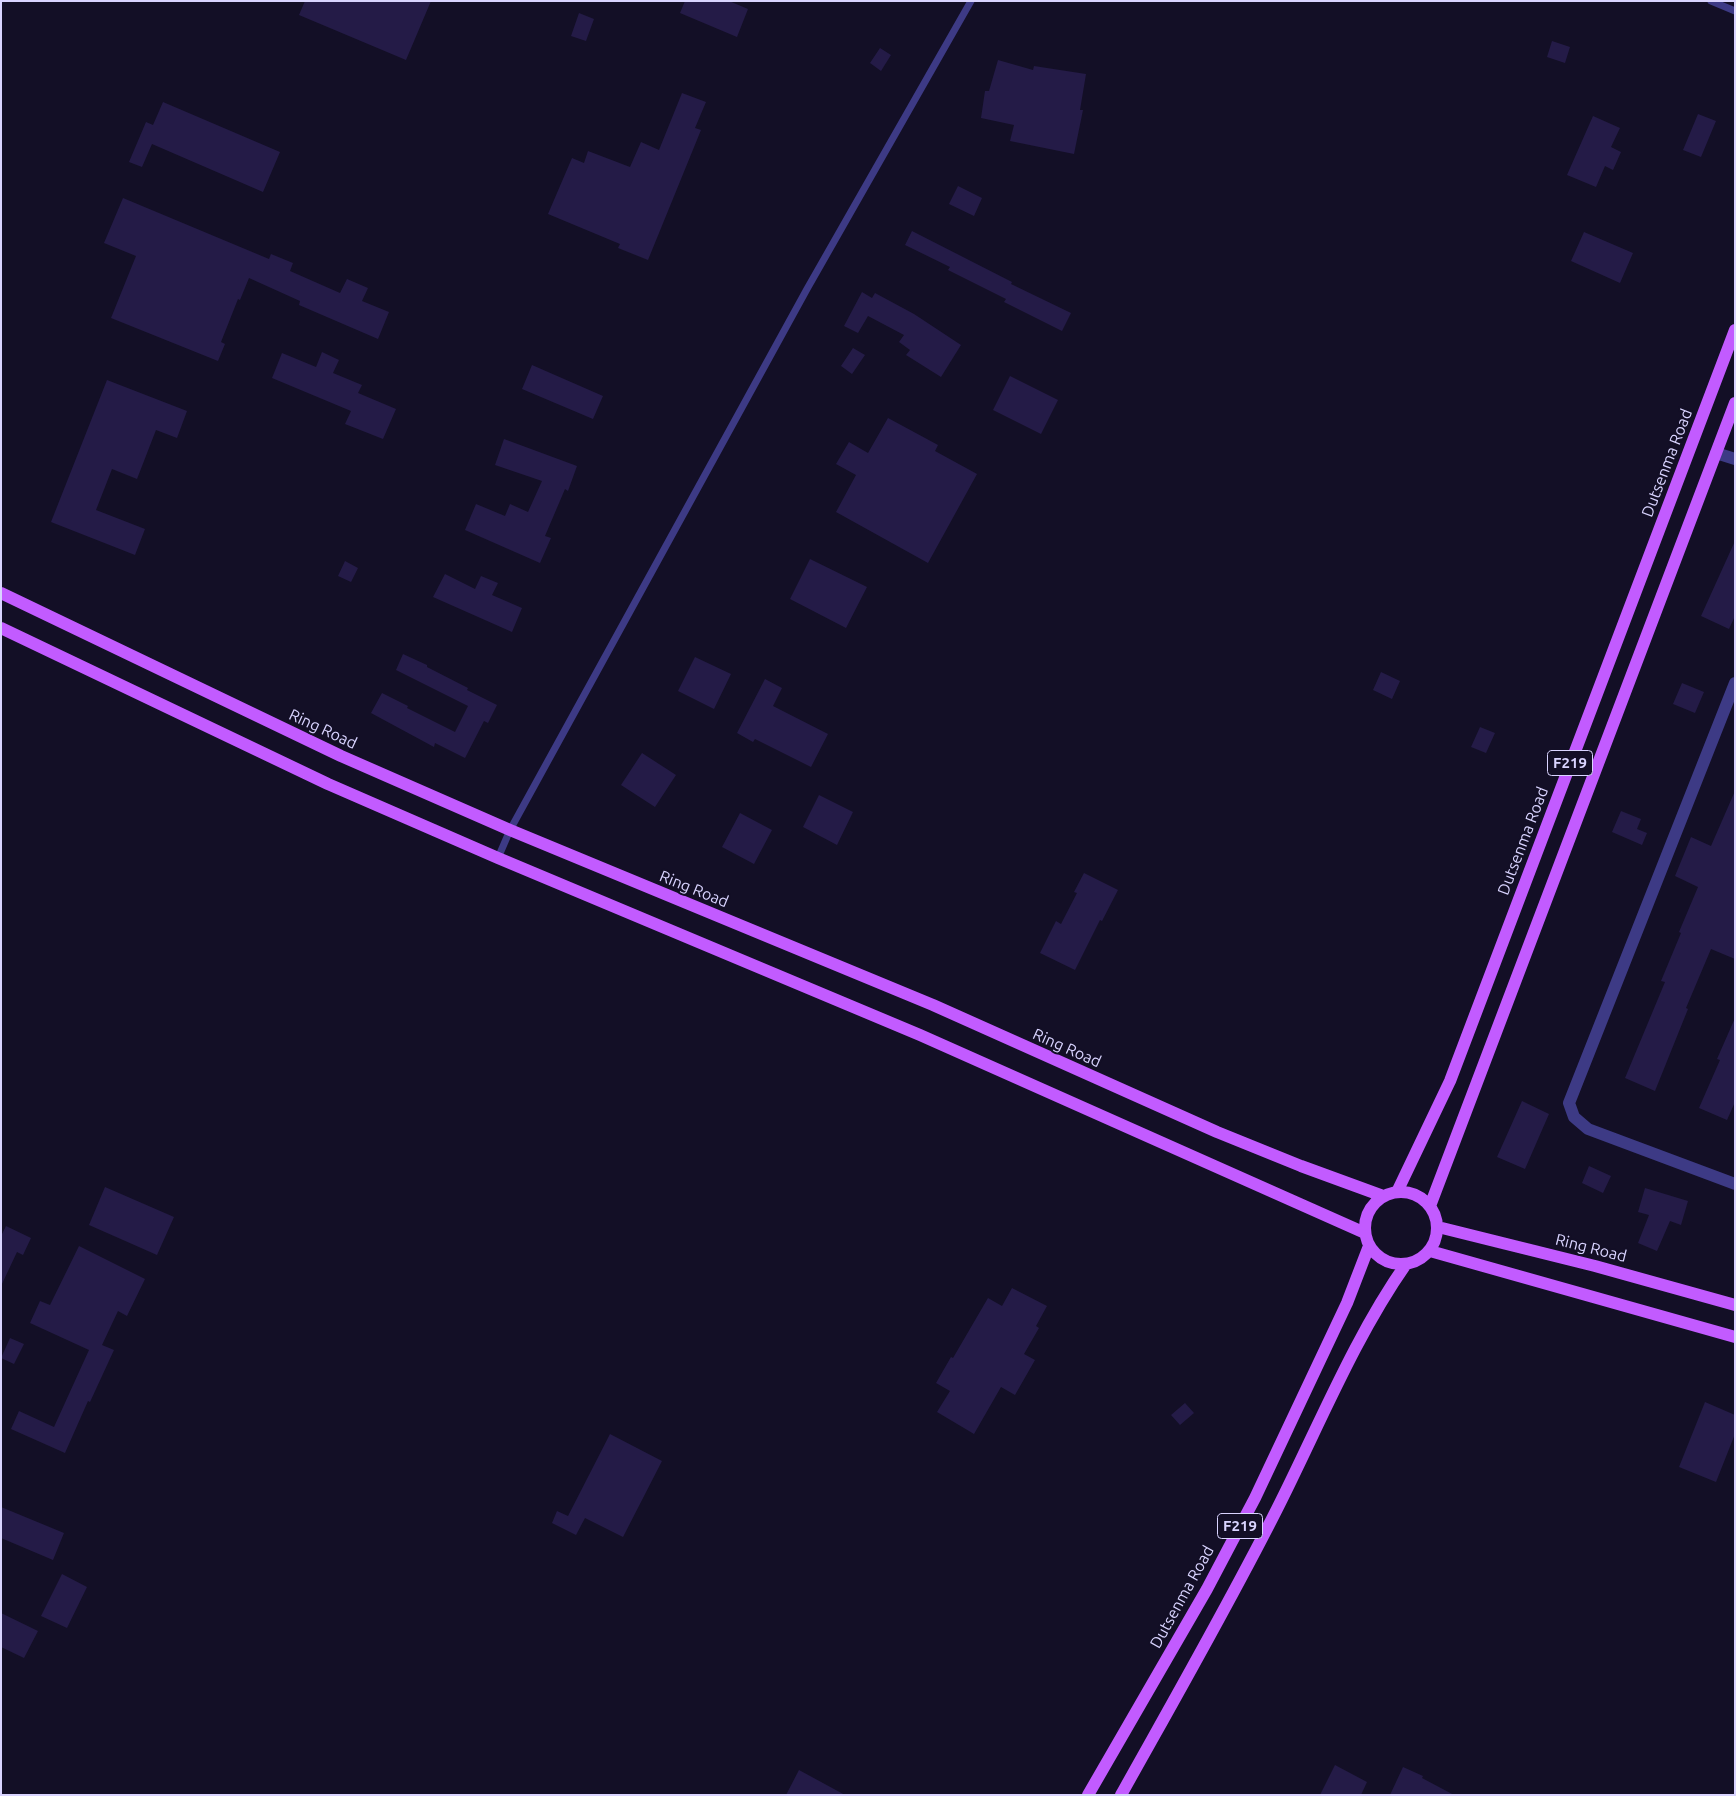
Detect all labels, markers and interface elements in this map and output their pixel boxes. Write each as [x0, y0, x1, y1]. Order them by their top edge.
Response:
street label: Dutsenma Road [1638, 406, 1696, 520]
street label: Ring Road [286, 705, 360, 753]
road number: F219 [1548, 750, 1592, 776]
street label: Dutsenma Road [1494, 784, 1552, 898]
street label: Ring Road [657, 866, 731, 912]
street label: Ring Road [1030, 1024, 1104, 1072]
street label: Ring Road [1553, 1230, 1629, 1266]
road number: F219 [1218, 1514, 1262, 1538]
street label: Dutsenma Road [1146, 1542, 1218, 1652]

